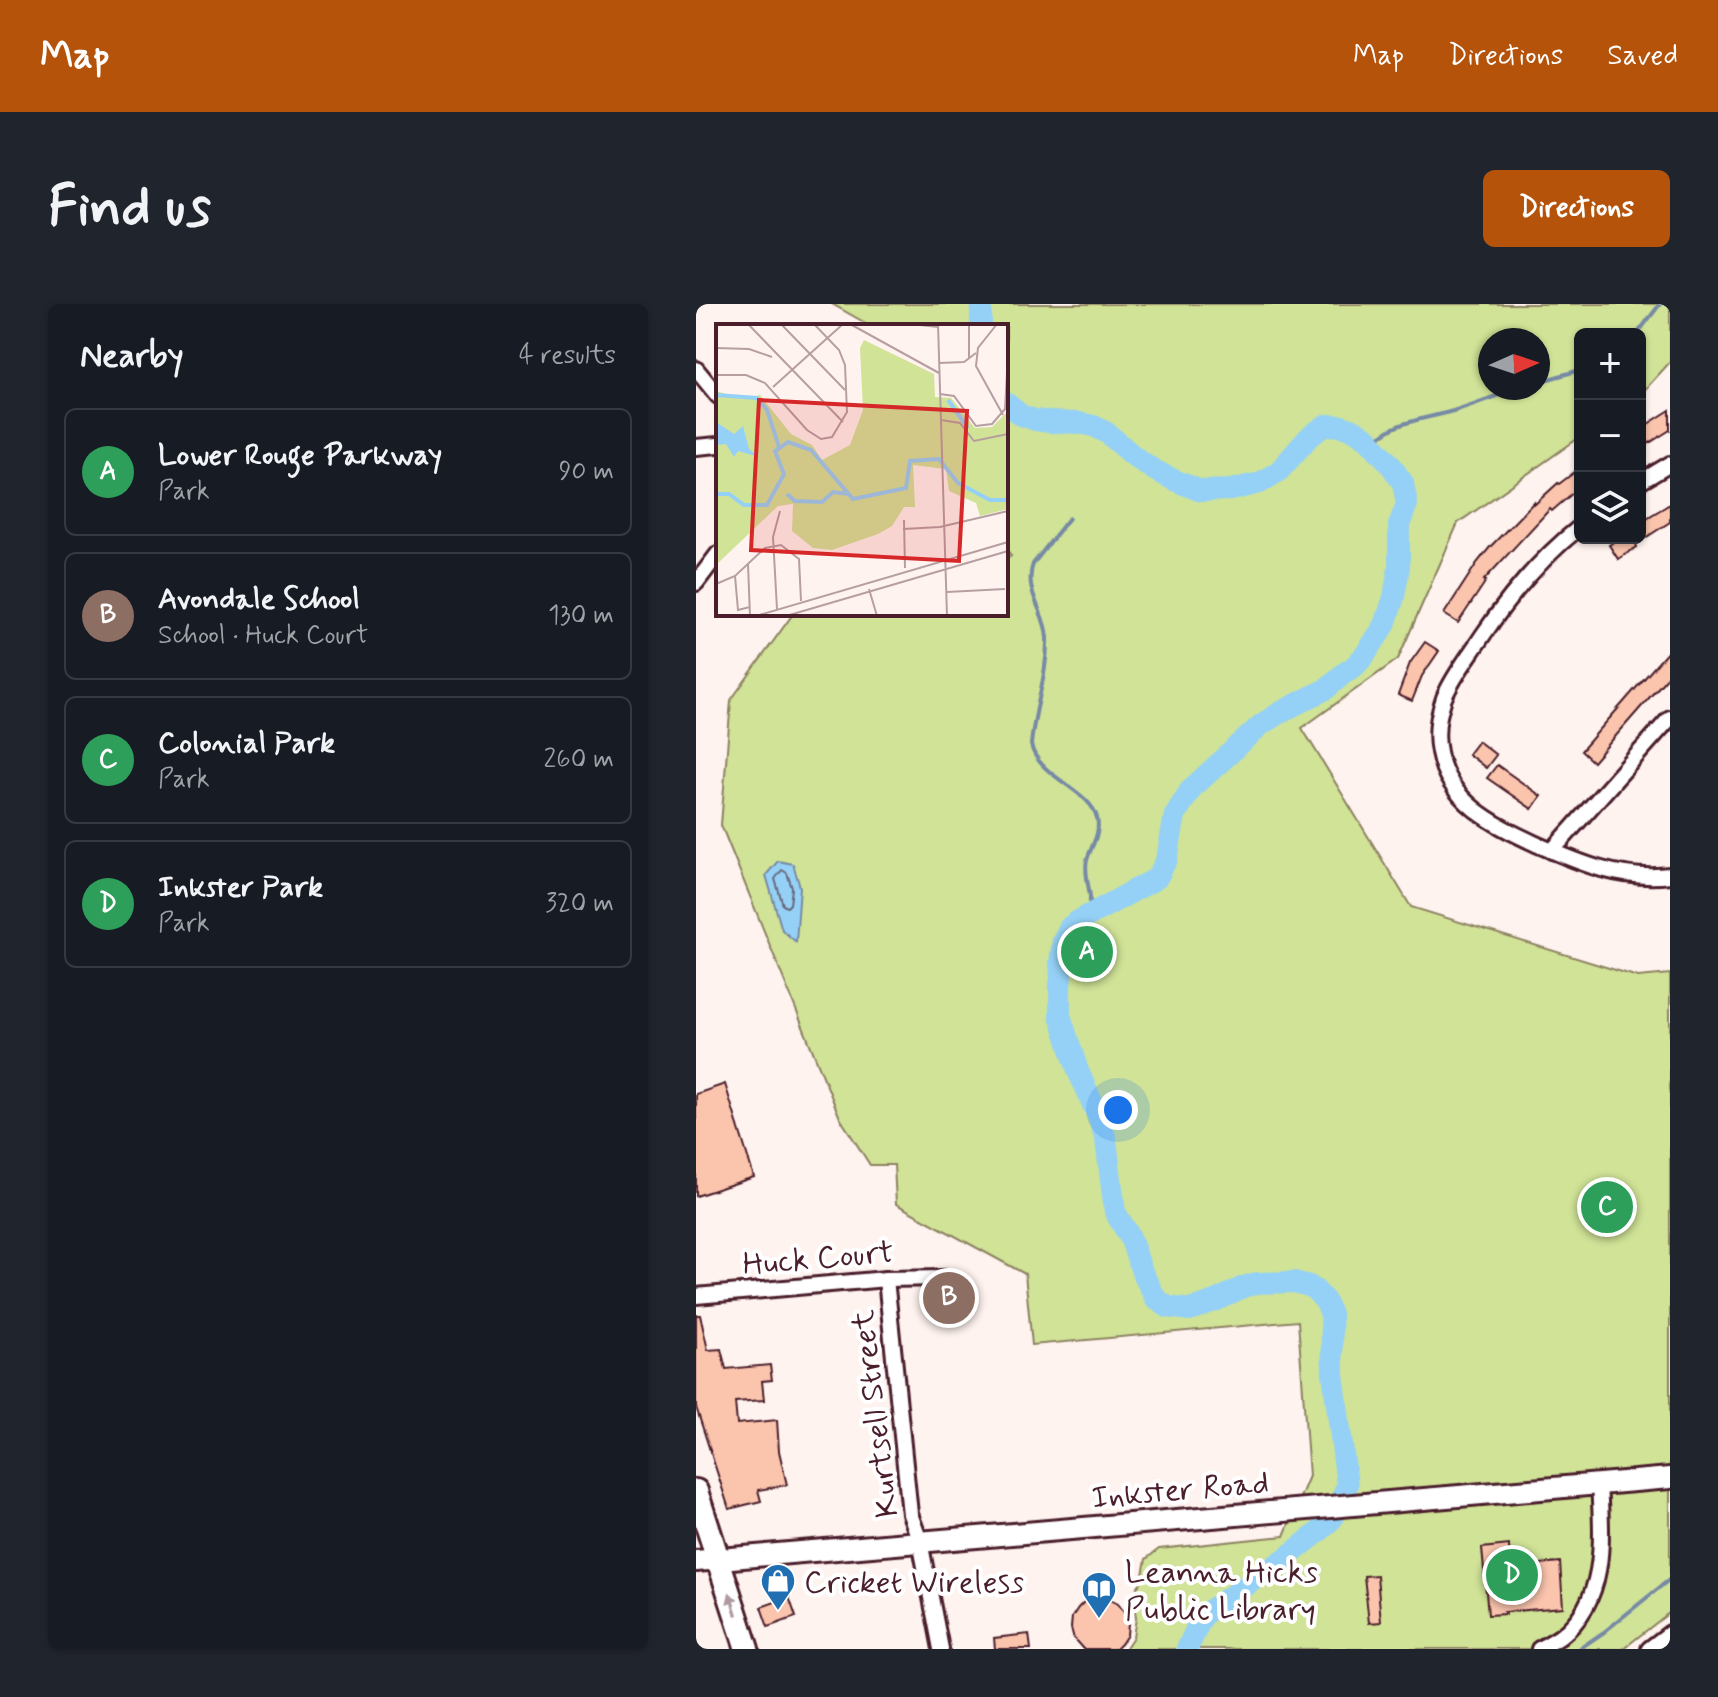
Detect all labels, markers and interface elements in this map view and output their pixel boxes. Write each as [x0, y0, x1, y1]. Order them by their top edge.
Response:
text: Map [40, 32, 110, 81]
text: Map [1353, 38, 1404, 75]
text: Directions [1448, 38, 1563, 75]
text: Saved [1607, 38, 1678, 75]
button: Directions [1483, 170, 1670, 247]
text: Find us [48, 172, 211, 245]
inset map [716, 324, 1008, 616]
north arrow [1478, 328, 1550, 400]
map controls [1574, 328, 1646, 544]
button: + [1574, 328, 1646, 400]
text: Nearby [80, 334, 184, 379]
text: 4 results [519, 339, 616, 373]
button: − [1574, 400, 1646, 472]
text: Lower Rouge Parkway [158, 436, 442, 475]
text: A [99, 455, 117, 489]
text: 90 m [559, 455, 614, 489]
button: layers [1574, 472, 1646, 544]
text: Park [158, 475, 210, 509]
text: Avondale School [158, 580, 360, 619]
text: B [100, 599, 116, 633]
text: 130 m [548, 599, 614, 633]
text: School · Huck Court [158, 619, 368, 653]
text: Colonial Park [158, 724, 335, 763]
text: C [99, 743, 117, 777]
text: 260 m [544, 743, 614, 777]
text: Park [158, 763, 210, 797]
text: Inkster Park [158, 868, 323, 907]
text: D [99, 887, 117, 921]
text: 320 m [545, 887, 614, 921]
text: Park [158, 907, 210, 941]
pin: A [1061, 922, 1113, 982]
your location [1098, 1090, 1138, 1130]
pin: C [1581, 1177, 1633, 1237]
street label: Huck Court [741, 1231, 895, 1287]
pin: B [923, 1268, 975, 1328]
street label: Kurtsell Street [842, 1308, 910, 1520]
street label: Inkster Road [1090, 1462, 1271, 1520]
pin: D [1486, 1545, 1538, 1605]
place label: Leanna Hicks Public Library [1125, 1552, 1318, 1631]
shop icon: Cricket Wireless [759, 1562, 797, 1612]
place label: Cricket Wireless [804, 1562, 1024, 1604]
library icon: Leanna Hicks Public Library [1080, 1570, 1118, 1620]
one-way arrow [726, 1591, 739, 1615]

